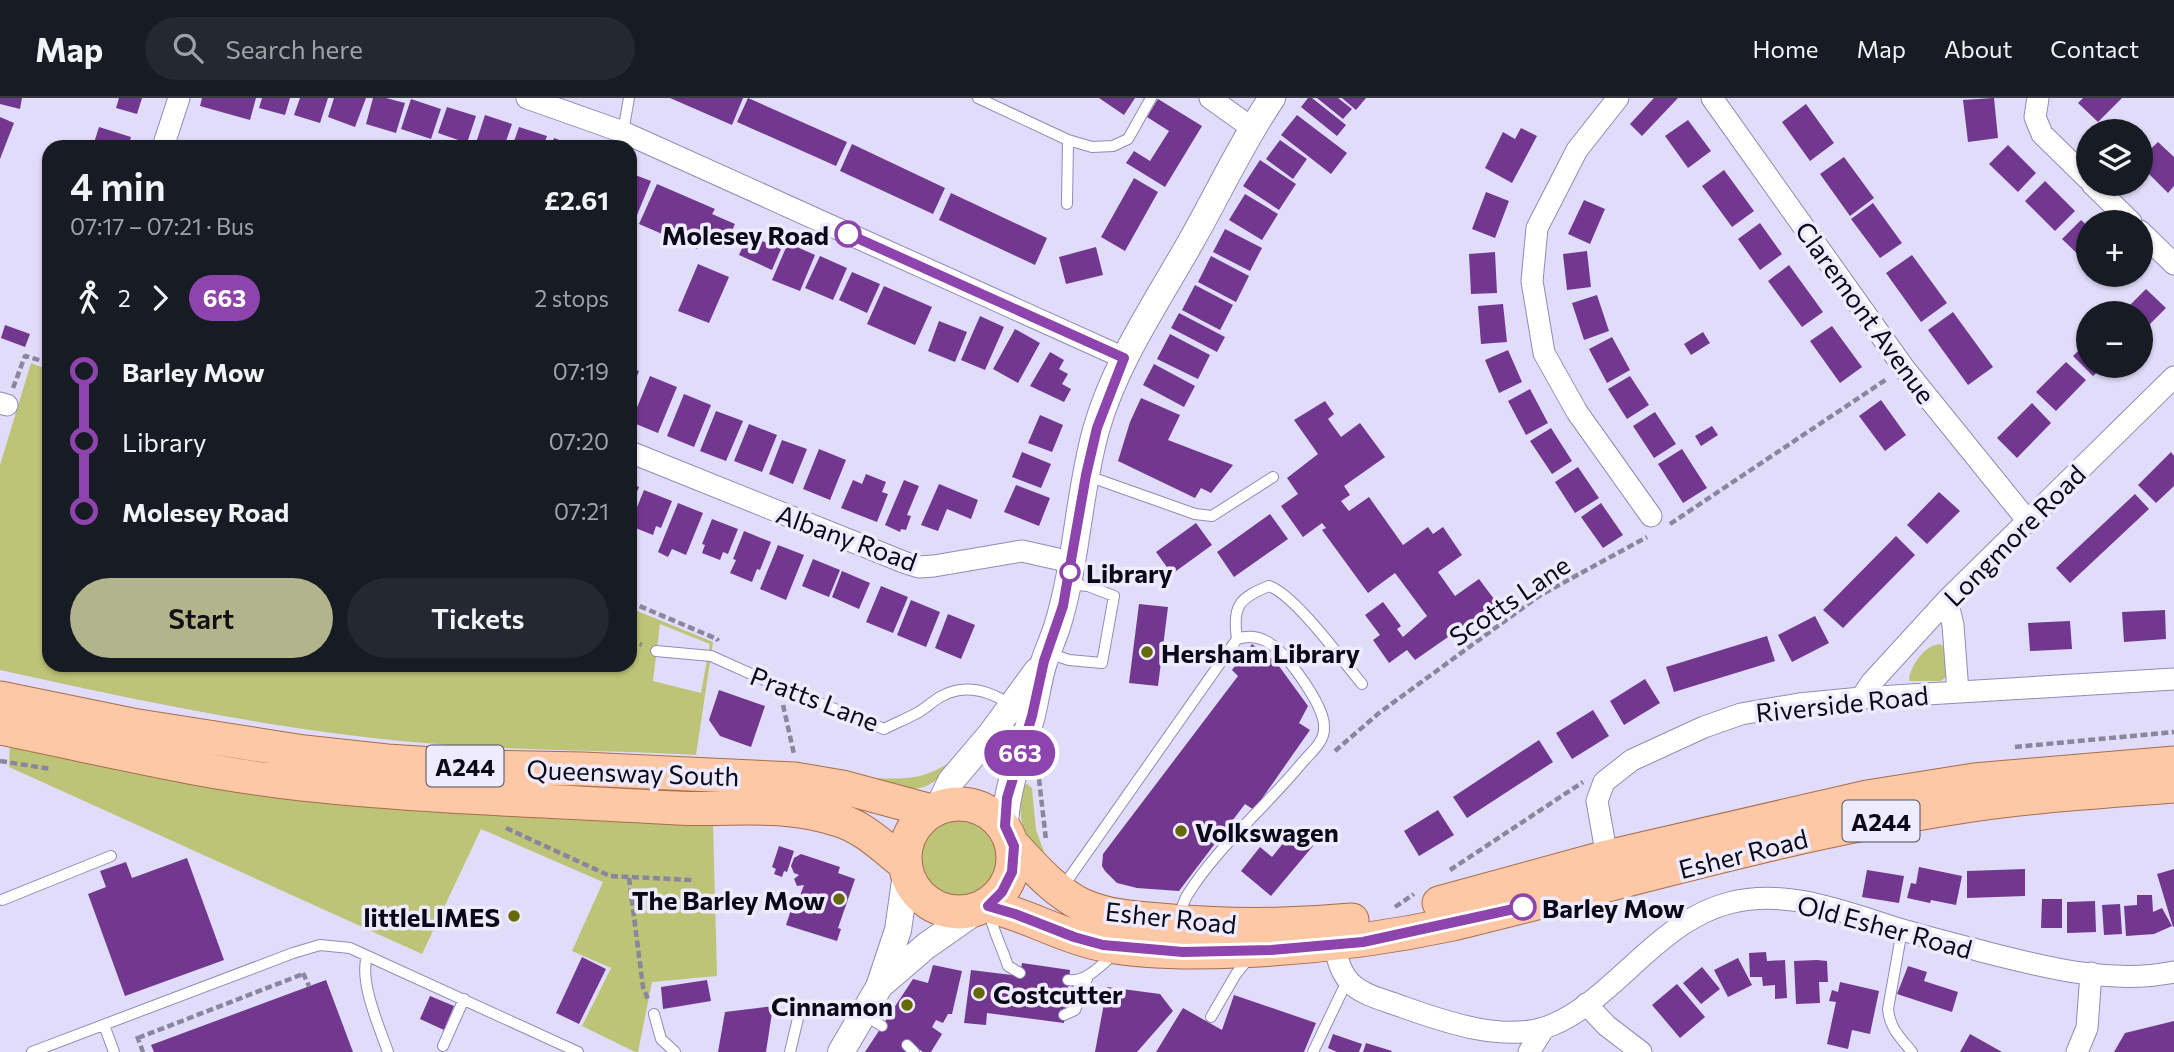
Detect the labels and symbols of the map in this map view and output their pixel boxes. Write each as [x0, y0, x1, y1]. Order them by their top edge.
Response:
street label: Claremont Avenue [1790, 215, 1942, 409]
place label: Molesey Road [662, 219, 829, 250]
marker: Molesey Road [835, 221, 861, 247]
street label: Longmore Road [1937, 458, 2091, 612]
street label: Albany Road [772, 497, 922, 577]
street label: Scotts Lane [1443, 548, 1575, 652]
place label: Library [1086, 557, 1173, 588]
marker: Library [1060, 562, 1080, 582]
place label: Hersham Library [1161, 637, 1360, 668]
marker: Hersham Library [1139, 644, 1155, 660]
street label: Pratts Lane [746, 659, 884, 737]
street label: Riverside Road [1754, 679, 1930, 727]
line badge: 663 [980, 730, 1060, 776]
road number: A244 [426, 746, 504, 786]
street label: Queensway South [526, 753, 740, 791]
road number: A244 [1842, 800, 1920, 842]
place label: Volkswagen [1195, 816, 1339, 847]
street label: Esher Road [1675, 822, 1811, 884]
marker: Volkswagen [1173, 823, 1189, 839]
place label: The Barley Mow [632, 884, 825, 915]
street label: Old Esher Road [1794, 888, 1976, 964]
marker: The Barley Mow [831, 891, 847, 907]
place label: Barley Mow [1542, 892, 1685, 923]
marker: Barley Mow [1510, 894, 1536, 920]
street label: Esher Road [1104, 895, 1238, 939]
place label: littleLIMES [363, 901, 500, 932]
marker: littleLIMES [506, 908, 522, 924]
place label: Costcutter [993, 978, 1123, 1009]
marker: Costcutter [971, 985, 987, 1001]
place label: Cinnamon [771, 990, 893, 1021]
marker: Cinnamon [899, 997, 915, 1013]

